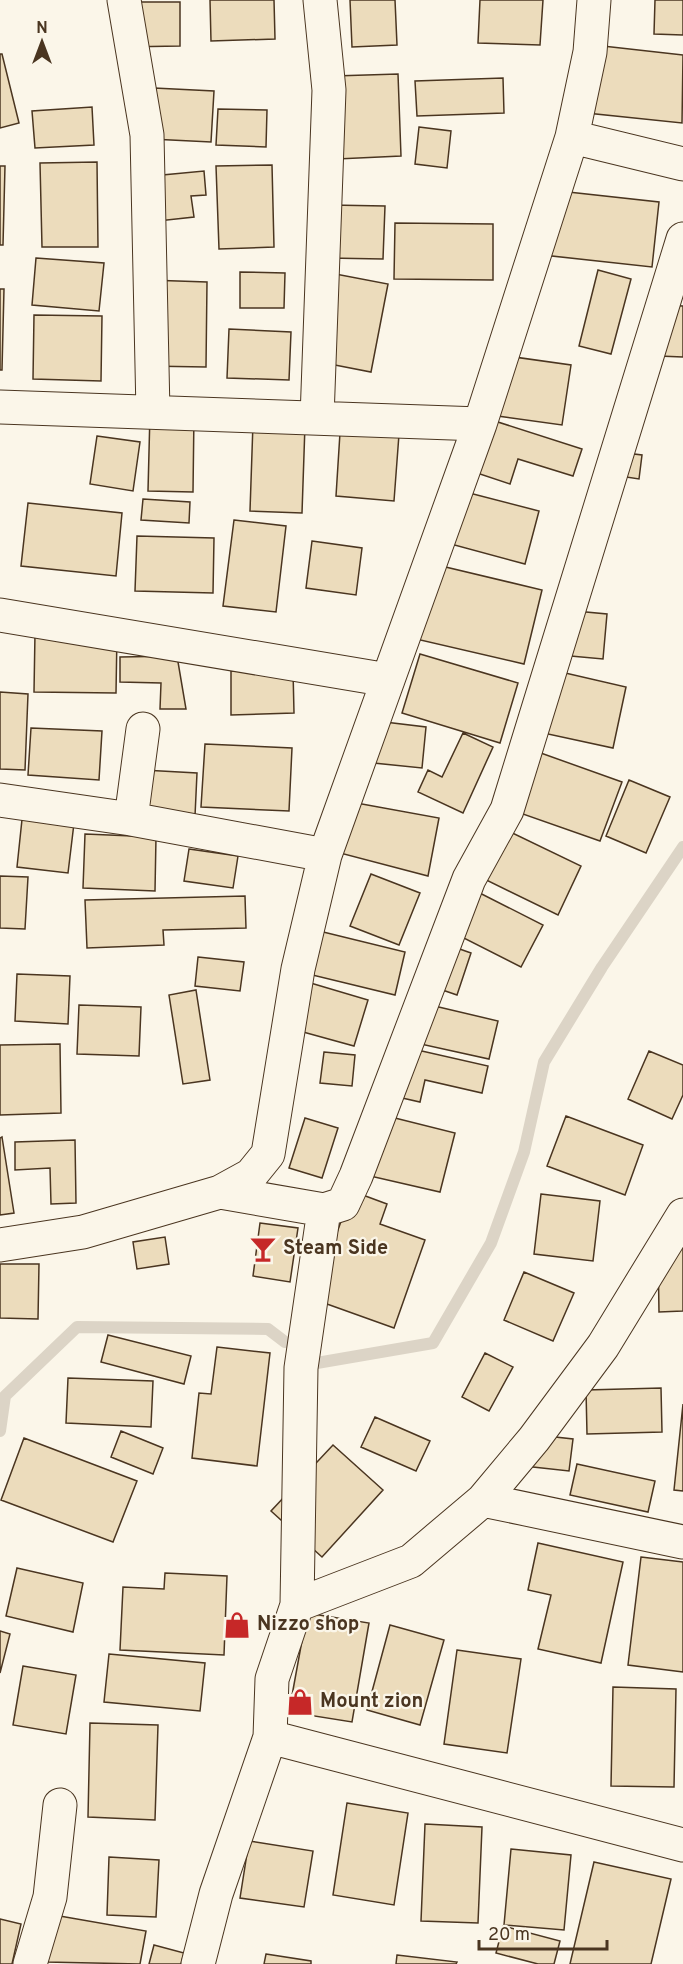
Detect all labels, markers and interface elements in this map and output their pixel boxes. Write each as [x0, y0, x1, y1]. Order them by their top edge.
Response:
north arrow [12, 12, 72, 72]
text: N [36, 19, 48, 39]
bar icon: Steam Side [248, 1234, 278, 1264]
place label: Steam Side [283, 1236, 388, 1262]
shop icon: Nizzo shop [222, 1610, 252, 1640]
place label: Nizzo shop [257, 1612, 359, 1638]
shop icon: Mount zion [285, 1687, 315, 1717]
place label: Mount zion [320, 1689, 423, 1715]
scale bar [479, 1913, 606, 1951]
text: 20 m [488, 1924, 530, 1947]

